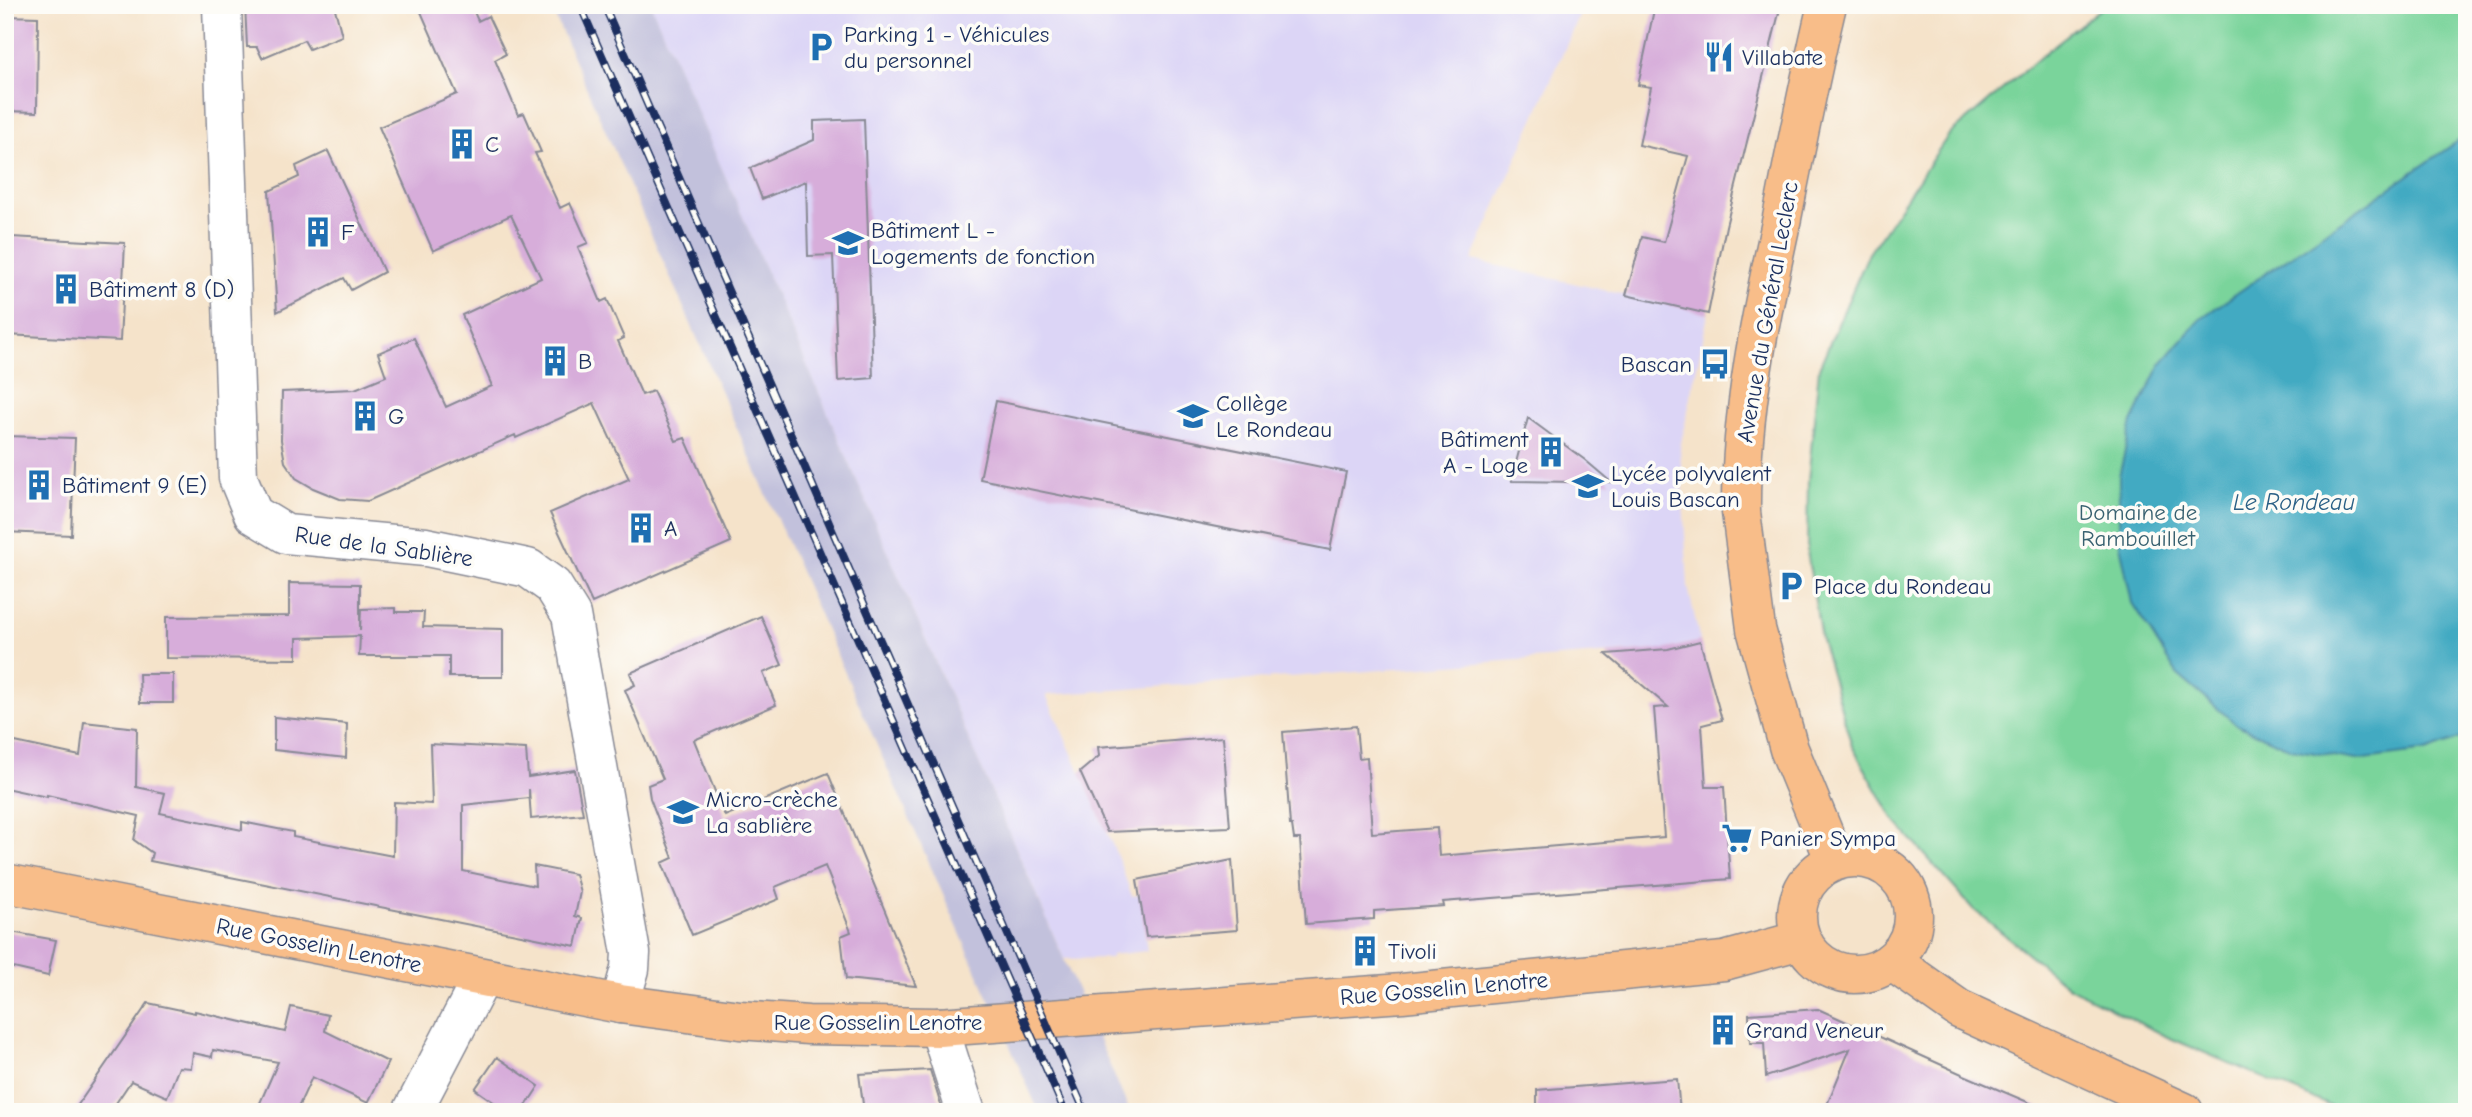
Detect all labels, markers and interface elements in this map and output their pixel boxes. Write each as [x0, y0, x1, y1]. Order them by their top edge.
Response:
place label: Parking 1 - Véhicules du personnel [844, 21, 1049, 74]
parking icon: Parking 1 - Véhicules du personnel [804, 30, 838, 64]
restaurant icon: Villabate [1702, 40, 1736, 74]
place label: Villabate [1742, 44, 1823, 71]
building icon: C [445, 127, 479, 161]
place label: C [485, 131, 499, 158]
street label: Avenue du Général Leclerc [1731, 179, 1804, 445]
building icon: F [301, 215, 335, 249]
place label: Bâtiment L - Logements de fonction [871, 217, 1095, 270]
place label: F [341, 219, 355, 246]
school or university icon: Bâtiment L - Logements de fonction [831, 226, 865, 260]
building icon: Bâtiment 8 (D) [49, 272, 83, 306]
place label: Bâtiment 8 (D) [89, 276, 234, 303]
building icon: B [538, 344, 572, 378]
bus stop icon: Bascan [1698, 347, 1732, 381]
place label: B [578, 348, 592, 375]
place label: Bascan [1621, 351, 1692, 378]
place label: Collège Le Rondeau [1216, 390, 1332, 443]
building icon: G [348, 399, 382, 433]
school or university icon: Collège Le Rondeau [1176, 399, 1210, 433]
place label: G [388, 403, 404, 430]
place label: Bâtiment A - Loge [1440, 426, 1529, 479]
building icon: Bâtiment A - Loge [1534, 435, 1568, 469]
place label: Lycée polyvalent Louis Bascan [1611, 460, 1772, 513]
building icon: Bâtiment 9 (E) [22, 468, 56, 502]
school or university icon: Lycée polyvalent Louis Bascan [1571, 469, 1605, 503]
place label: Bâtiment 9 (E) [62, 472, 207, 499]
water label: Le Rondeau [2233, 488, 2355, 516]
park label: Domaine de Rambouillet [2079, 499, 2197, 552]
building icon: A [624, 511, 658, 545]
place label: A [664, 515, 677, 542]
street label: Rue de la Sablière [293, 521, 475, 572]
parking icon: Place du Rondeau [1774, 569, 1808, 603]
place label: Place du Rondeau [1814, 573, 1991, 600]
place label: Micro-crèche La sablière [706, 786, 838, 839]
school or university icon: Micro-crèche La sablière [666, 795, 700, 829]
supermarket icon: Panier Sympa [1720, 821, 1754, 855]
place label: Panier Sympa [1760, 825, 1896, 852]
street label: Rue Gosselin Lenotre [214, 912, 424, 979]
building icon: Tivoli [1348, 934, 1382, 968]
place label: Tivoli [1388, 938, 1437, 965]
street label: Rue Gosselin Lenotre [1339, 966, 1549, 1011]
street label: Rue Gosselin Lenotre [774, 1009, 982, 1036]
building icon: Grand Veneur [1706, 1013, 1740, 1047]
place label: Grand Veneur [1746, 1017, 1884, 1044]

